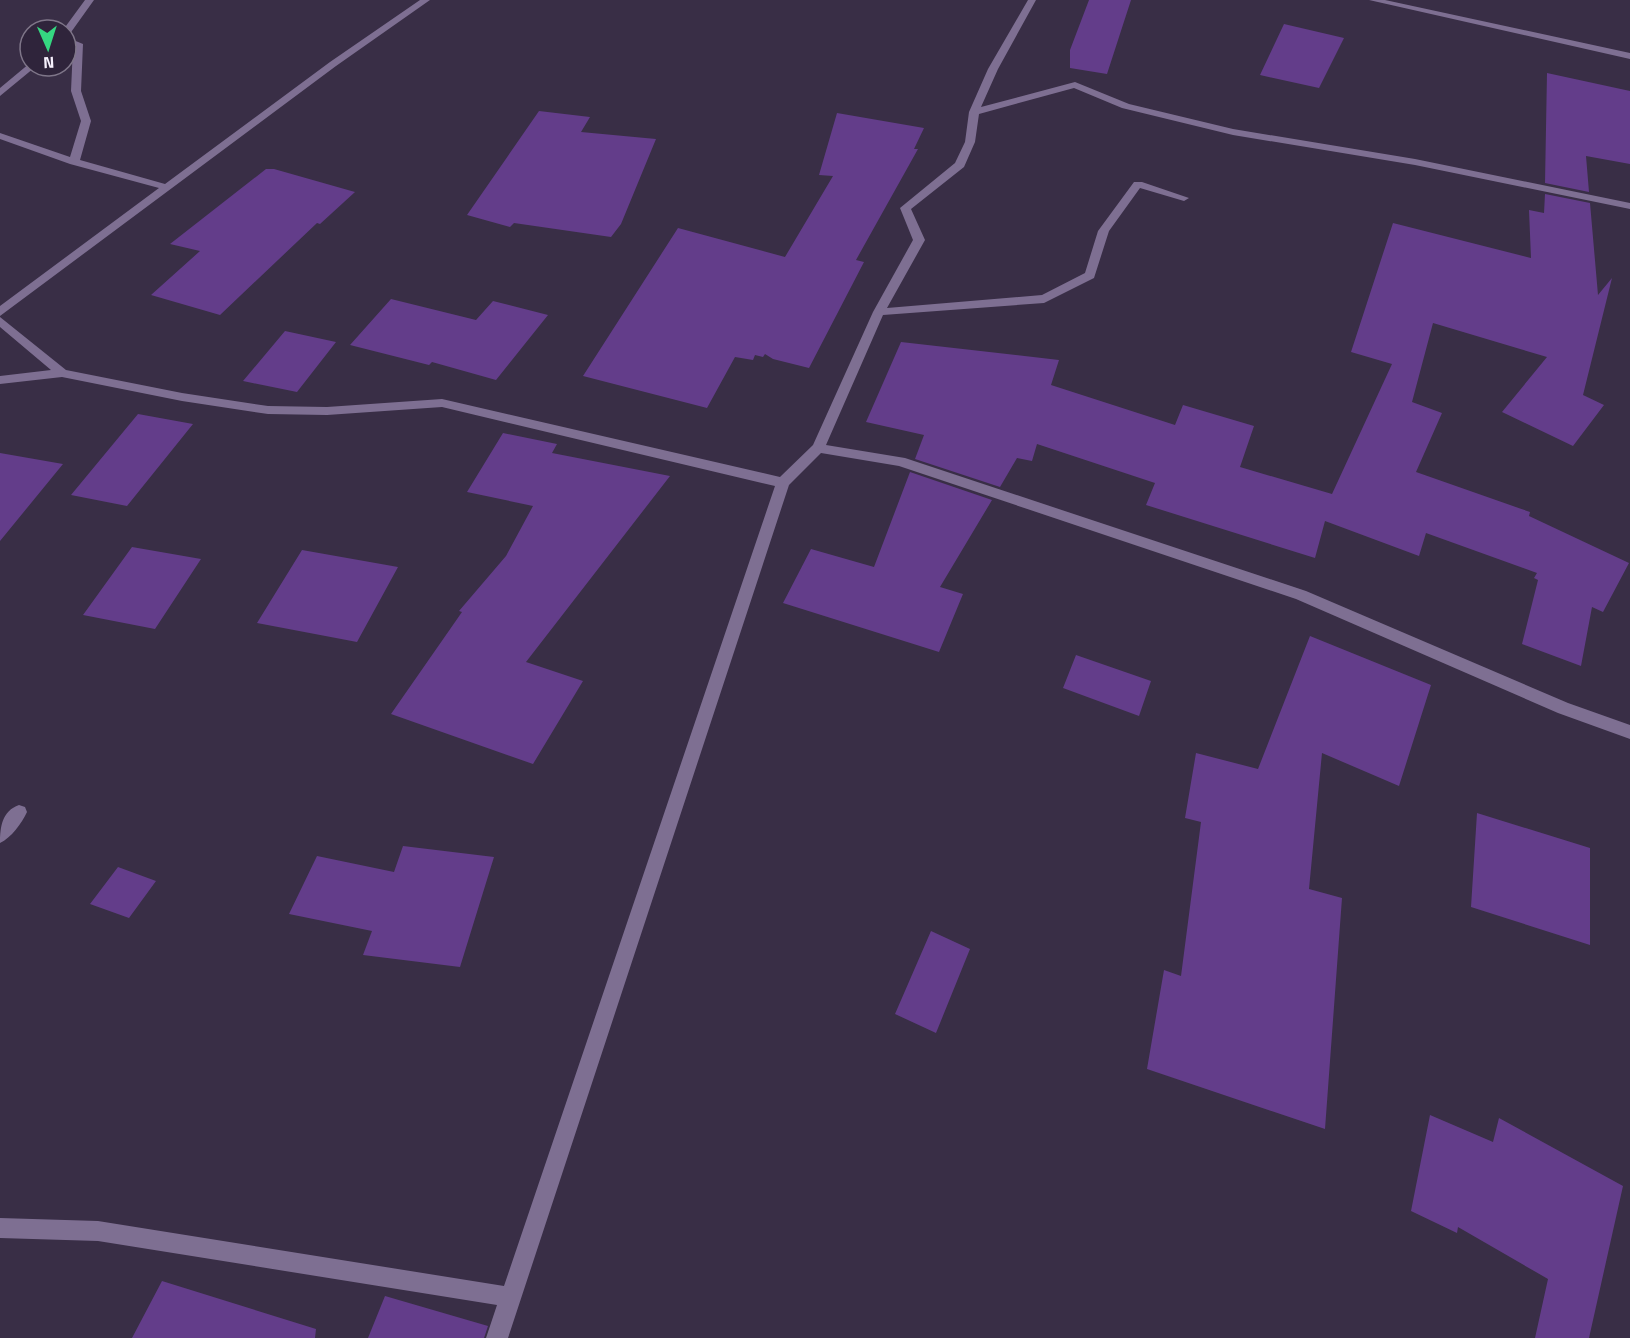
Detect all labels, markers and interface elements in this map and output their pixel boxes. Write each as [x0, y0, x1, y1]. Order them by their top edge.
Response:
north arrow [18, 18, 78, 78]
text: N [43, 51, 55, 75]

